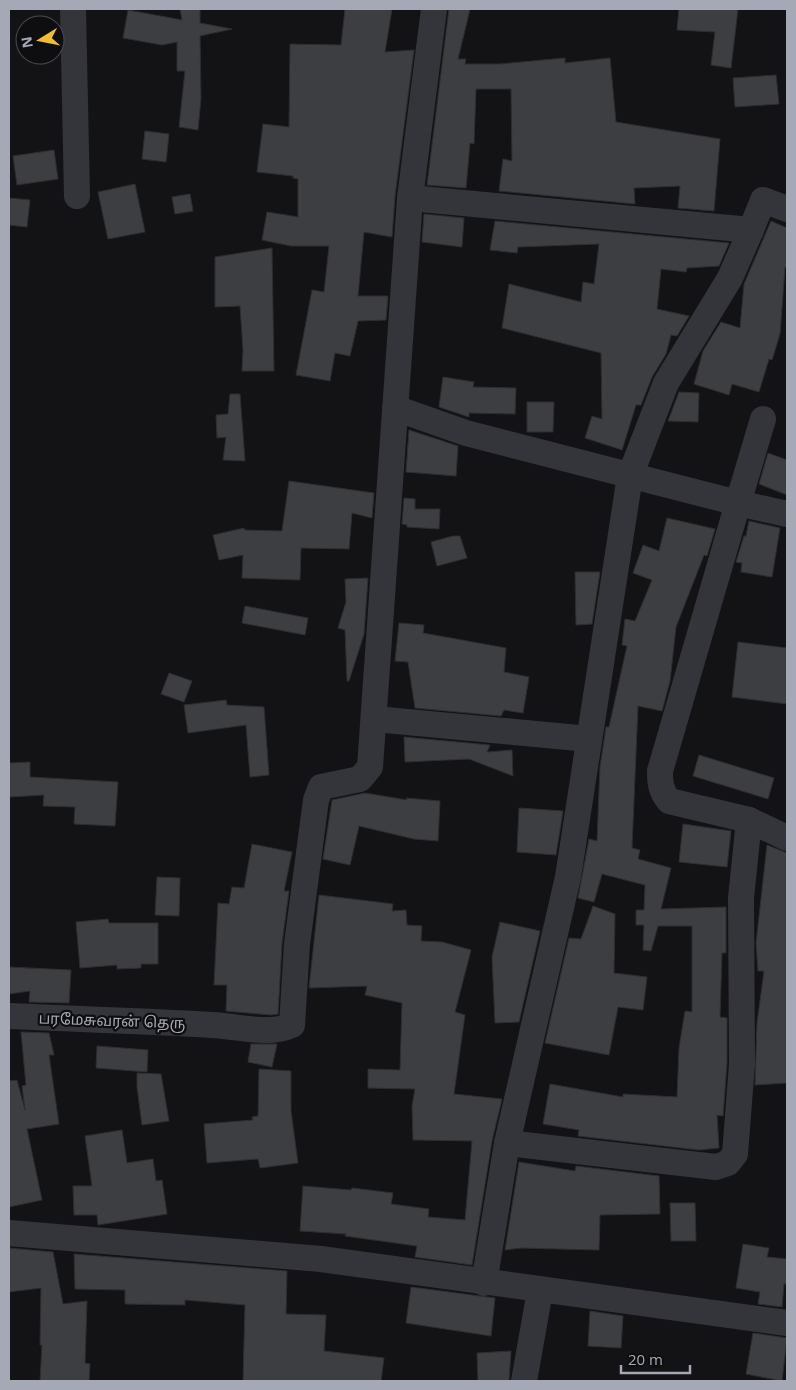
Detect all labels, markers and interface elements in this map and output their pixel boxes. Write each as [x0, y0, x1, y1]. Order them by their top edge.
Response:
north arrow [15, 15, 65, 65]
text: N [16, 35, 37, 50]
street label: பரமேசுவரன் தெரு [38, 1007, 186, 1035]
scale bar [621, 1342, 690, 1374]
text: 20 m [628, 1349, 663, 1369]

